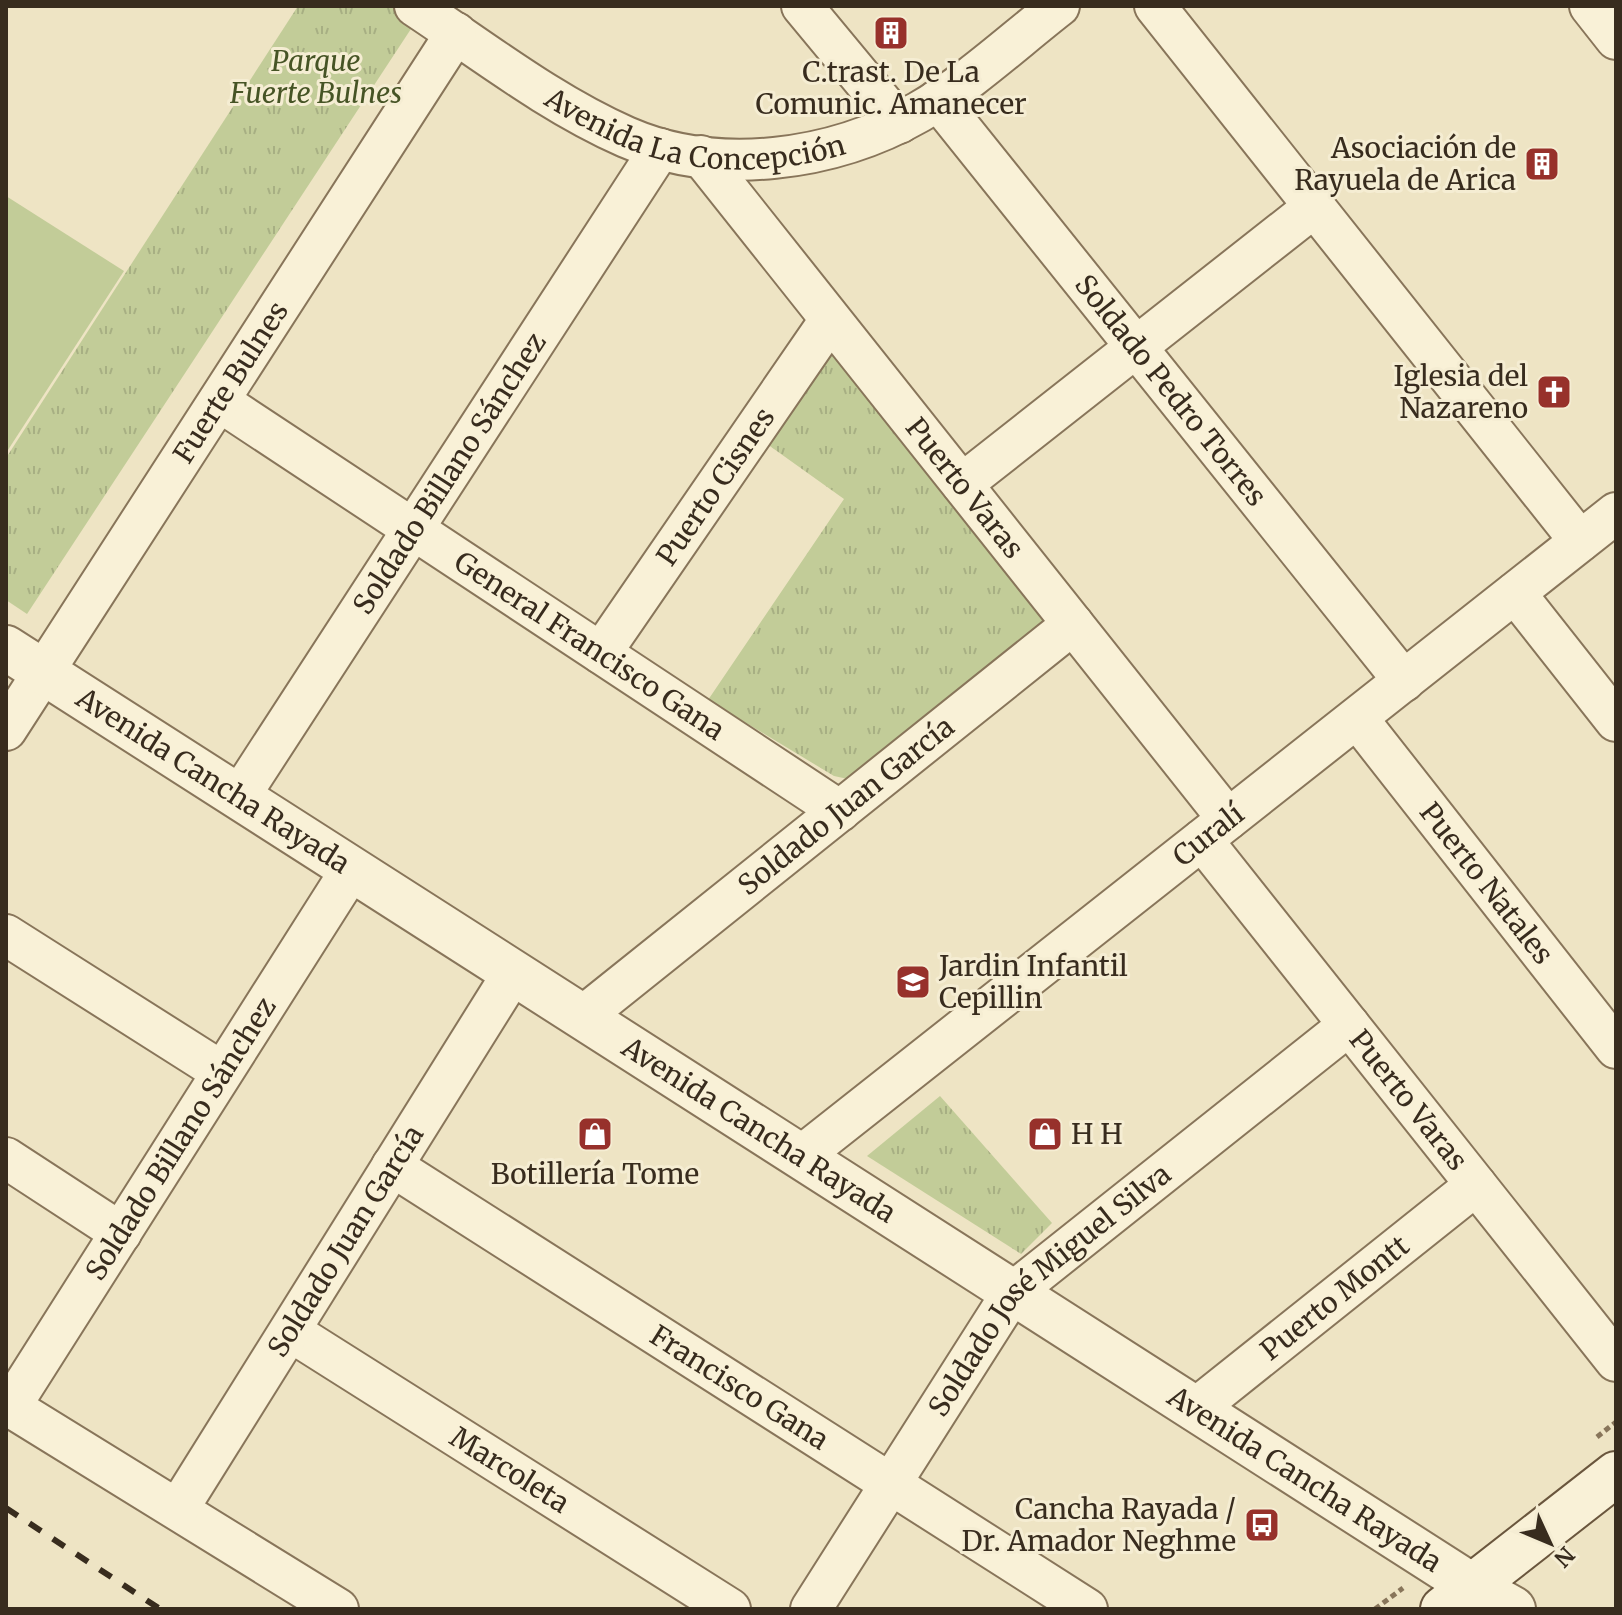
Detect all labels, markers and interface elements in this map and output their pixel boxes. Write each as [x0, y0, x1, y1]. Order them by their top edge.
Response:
building icon: C.trast. De La Comunic. Amanecer [872, 14, 910, 52]
park label: Parque Fuerte Bulnes [229, 43, 402, 111]
place label: C.trast. De La Comunic. Amanecer [755, 54, 1027, 122]
street label: Avenida La Concepción [538, 79, 849, 178]
place label: Asociación de Rayuela de Arica [1294, 130, 1516, 198]
building icon: Asociación de Rayuela de Arica [1523, 145, 1561, 183]
street label: Soldado Pedro Torres [1067, 267, 1274, 513]
street label: Fuerte Bulnes [165, 295, 296, 470]
street label: Soldado Billano Sánchez [345, 326, 554, 621]
place label: Iglesia del Nazareno [1393, 358, 1528, 426]
church icon: Iglesia del Nazareno [1535, 373, 1573, 411]
street label: Puerto Cisnes [649, 401, 782, 573]
street label: Puerto Varas [898, 410, 1032, 565]
street label: General Francisco Gana [448, 543, 732, 748]
street label: Avenida Cancha Rayada [69, 679, 357, 881]
street label: Soldado Juan García [731, 708, 961, 903]
street label: Curalí [1165, 795, 1252, 874]
street label: Puerto Natales [1412, 795, 1561, 971]
place label: Jardin Infantil Cepillin [938, 948, 1128, 1016]
school or university icon: Jardin Infantil Cepillin [894, 963, 932, 1001]
street label: Soldado Billano Sánchez [77, 990, 284, 1287]
street label: Puerto Varas [1342, 1022, 1475, 1177]
street label: Avenida Cancha Rayada [615, 1028, 903, 1231]
shop icon: Botillería Tome [576, 1115, 614, 1153]
shop icon: H H [1026, 1115, 1064, 1153]
place label: H H [1071, 1116, 1123, 1152]
street label: Soldado Juan García [260, 1119, 431, 1364]
place label: Botillería Tome [491, 1156, 699, 1192]
street label: Soldado José Miguel Silva [920, 1156, 1178, 1423]
street label: Puerto Montt [1253, 1227, 1416, 1368]
street label: Francisco Gana [643, 1317, 835, 1458]
street label: Avenida Cancha Rayada [1160, 1378, 1449, 1580]
street label: Marcoleta [444, 1419, 576, 1521]
place label: Cancha Rayada / Dr. Amador Neghme [961, 1491, 1236, 1559]
north arrow [1510, 1503, 1590, 1583]
bus stop icon: Cancha Rayada / Dr. Amador Neghme [1243, 1506, 1281, 1544]
text: N [1548, 1541, 1580, 1573]

